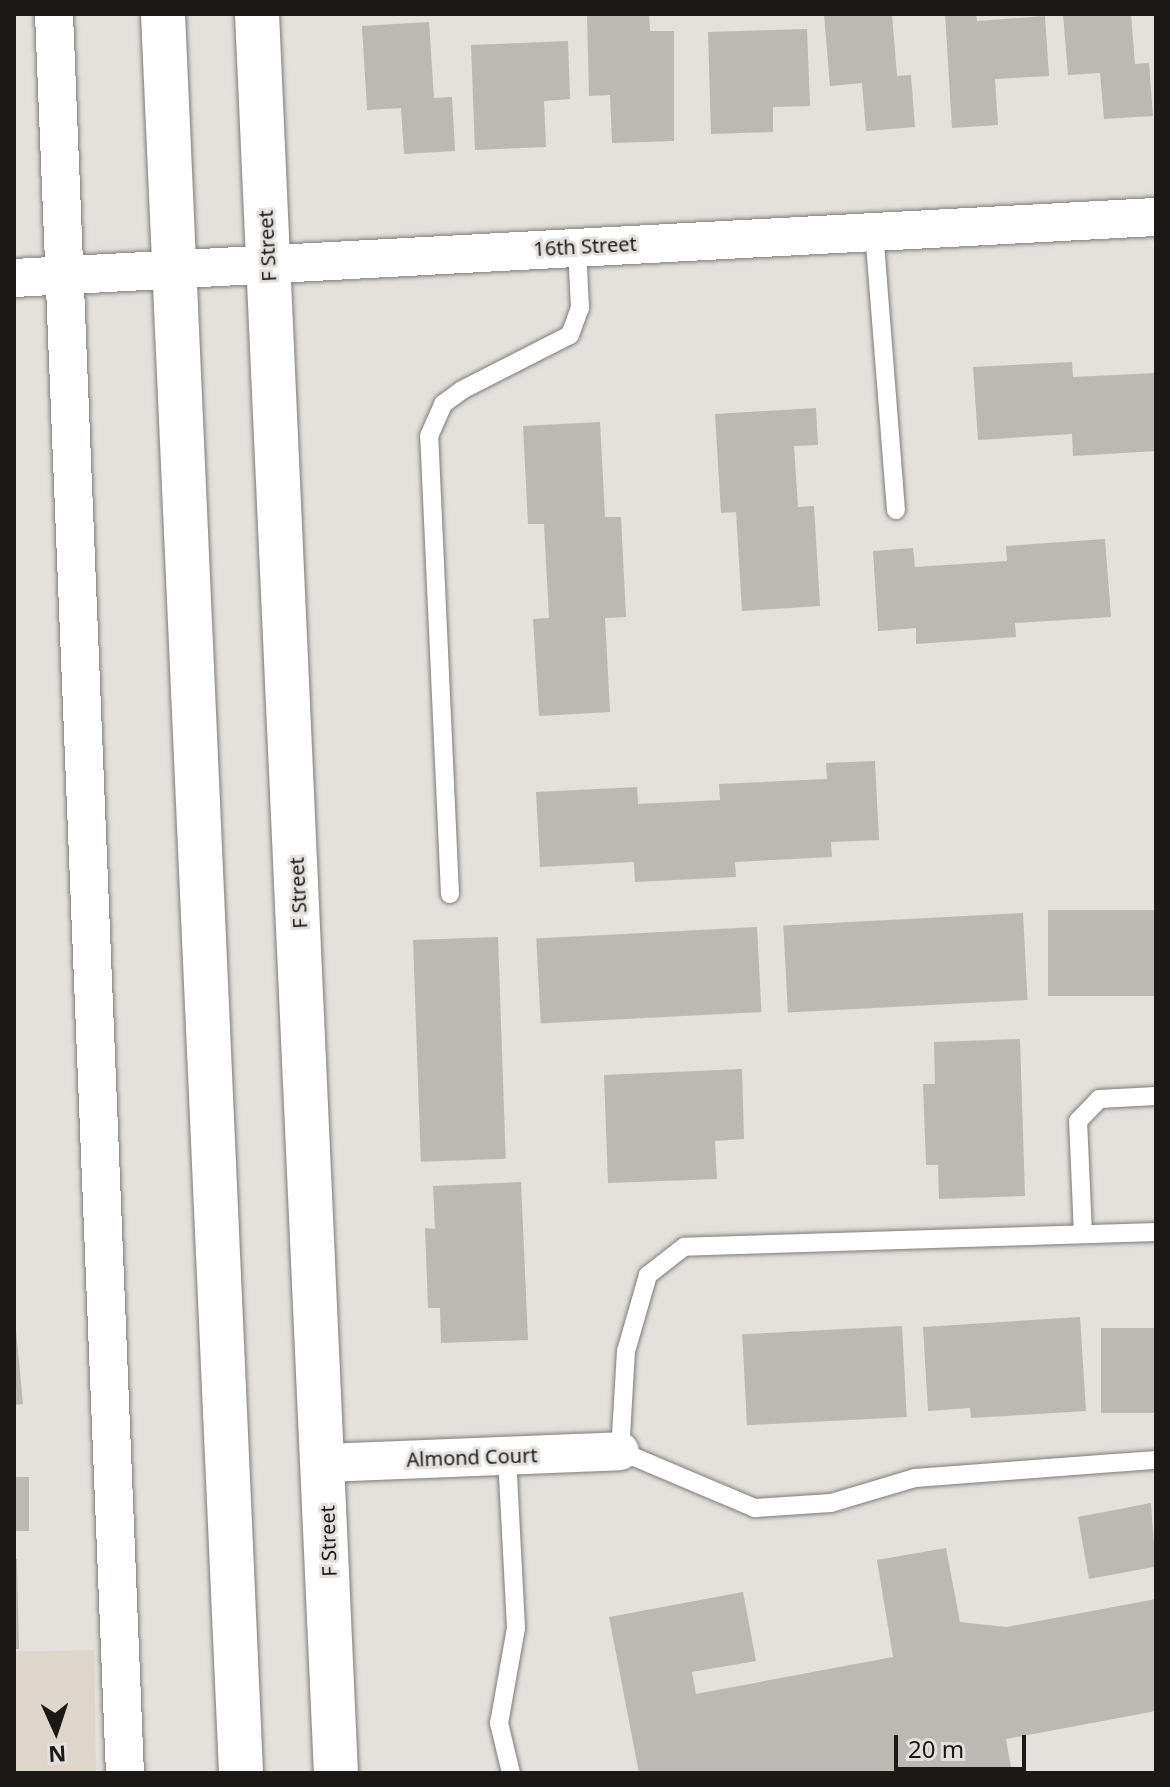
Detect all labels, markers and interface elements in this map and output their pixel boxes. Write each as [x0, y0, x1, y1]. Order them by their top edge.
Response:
street label: F Street [253, 210, 281, 282]
street label: 16th Street [533, 231, 637, 261]
street label: F Street [284, 857, 312, 929]
street label: Almond Court [406, 1443, 538, 1471]
street label: F Street [315, 1505, 341, 1577]
north arrow [16, 1691, 96, 1771]
scale bar [898, 1719, 1030, 1769]
text: 20 m [908, 1732, 964, 1765]
text: N [48, 1740, 67, 1770]

